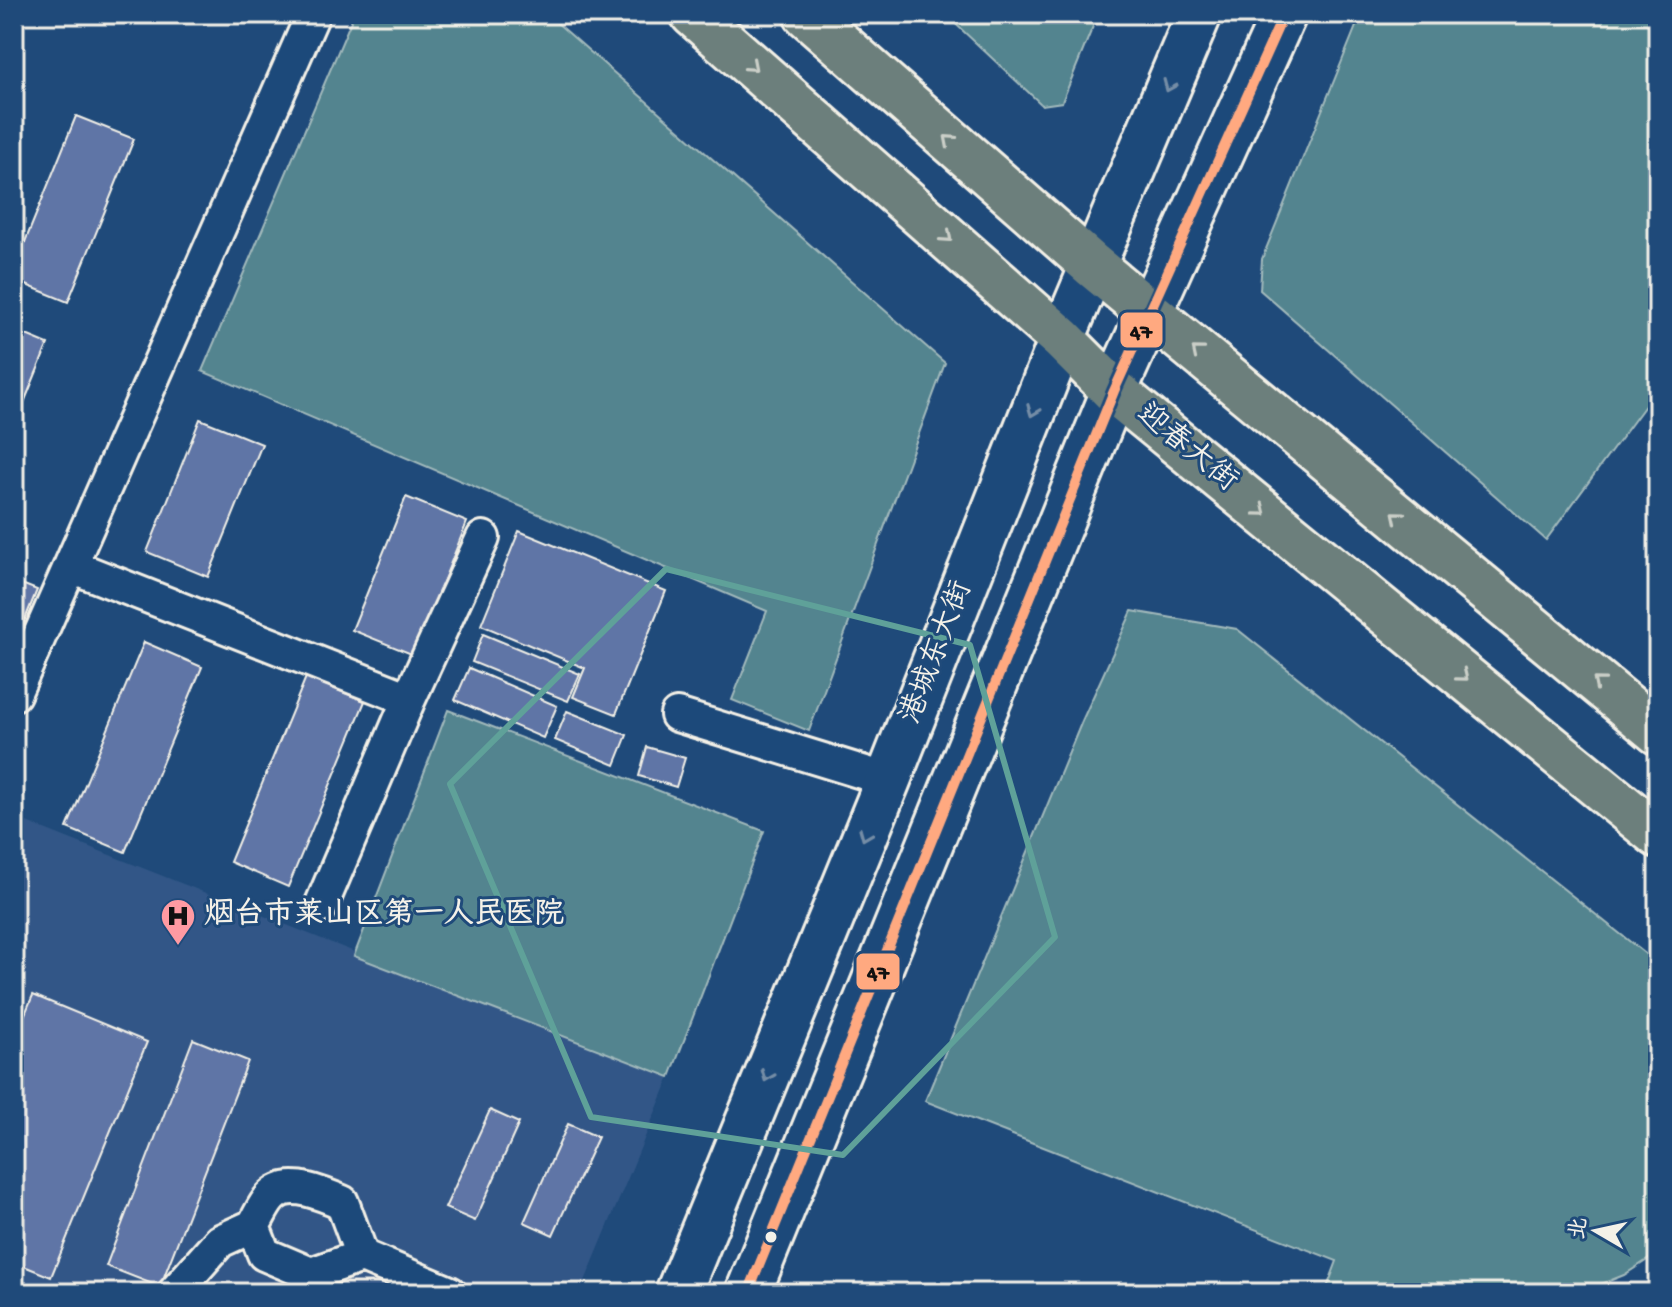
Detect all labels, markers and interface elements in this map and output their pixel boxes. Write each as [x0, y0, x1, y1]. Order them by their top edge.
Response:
one-way arrow [742, 56, 757, 70]
one-way arrow [1162, 78, 1178, 92]
one-way arrow [944, 135, 959, 149]
one-way arrow [937, 228, 952, 242]
line badge: 47 [1119, 311, 1164, 349]
text: 47 [1129, 321, 1153, 347]
one-way arrow [1192, 346, 1206, 361]
street label: 迎春大街 [1128, 396, 1245, 500]
one-way arrow [1026, 403, 1043, 417]
one-way arrow [1252, 501, 1267, 516]
one-way arrow [1392, 512, 1407, 526]
street label: 港城东大街 [893, 576, 981, 729]
one-way arrow [1454, 666, 1469, 680]
one-way arrow [1593, 677, 1607, 692]
one-way arrow [859, 827, 875, 841]
hospital icon: 烟台市莱山区第一人民医院 [159, 897, 197, 947]
place label: 烟台市莱山区第一人民医院 [204, 897, 564, 934]
line badge: 47 [855, 952, 901, 991]
text: 47 [866, 962, 890, 988]
one-way arrow [760, 1068, 776, 1082]
north arrow [1556, 1191, 1636, 1271]
text: 北 [1566, 1216, 1595, 1241]
unlabelled marker [763, 1229, 779, 1245]

